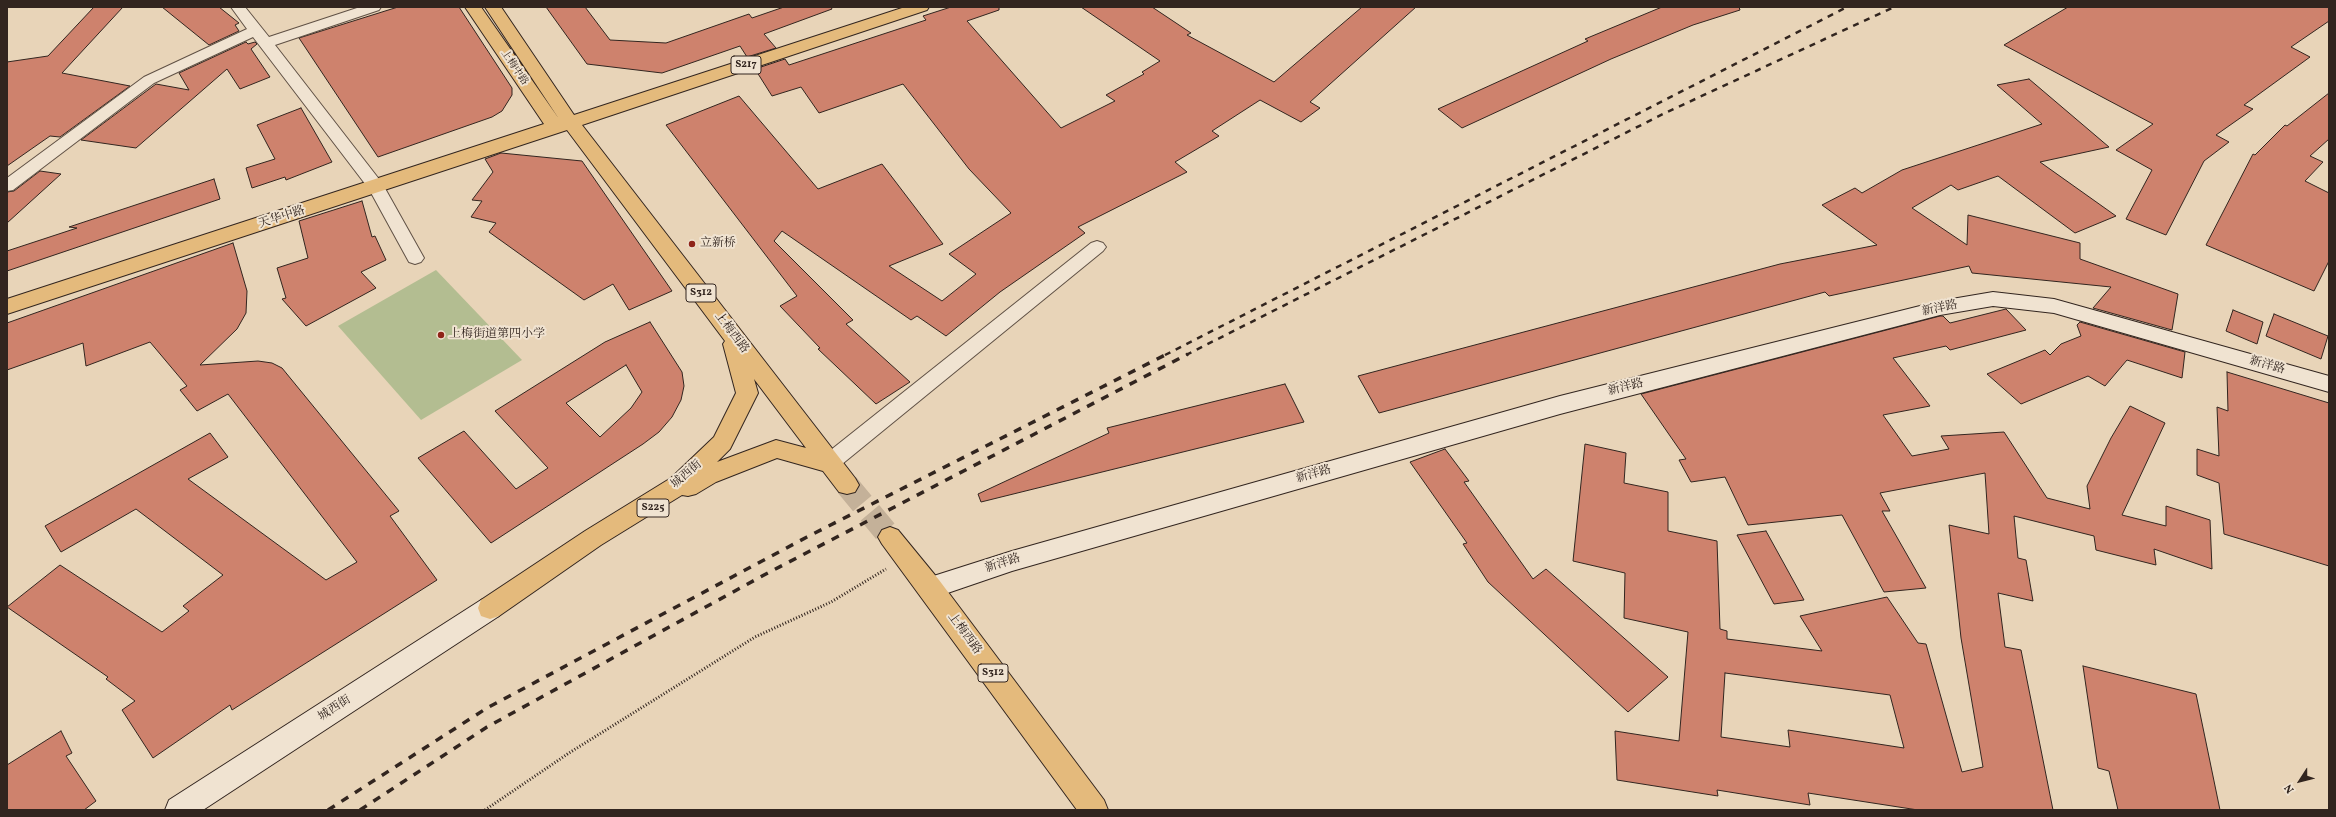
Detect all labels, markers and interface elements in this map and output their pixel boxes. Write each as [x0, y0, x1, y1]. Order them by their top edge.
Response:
street label: 上梅中路 [498, 48, 530, 88]
road number: S217 [731, 56, 761, 74]
street label: 天华中路 [257, 204, 307, 232]
place label: 立新桥 [700, 237, 736, 251]
marker: 立新桥 [687, 239, 697, 249]
road number: S312 [686, 284, 716, 302]
street label: 新洋路 [1921, 298, 1959, 320]
street label: 上梅西路 [711, 309, 751, 357]
place label: 上梅街道第四小学 [449, 328, 545, 342]
marker: 上梅街道第四小学 [436, 330, 446, 340]
street label: 新洋路 [2248, 354, 2286, 378]
street label: 新洋路 [1607, 377, 1645, 399]
street label: 城西街 [669, 458, 705, 492]
street label: 新洋路 [1295, 463, 1333, 487]
road number: S225 [637, 499, 669, 517]
street label: 新洋路 [984, 552, 1022, 576]
street label: 上梅西路 [944, 610, 984, 658]
road number: S312 [978, 664, 1008, 682]
street label: 城西街 [316, 693, 354, 725]
north arrow [2280, 761, 2320, 801]
text: N [2281, 781, 2298, 796]

